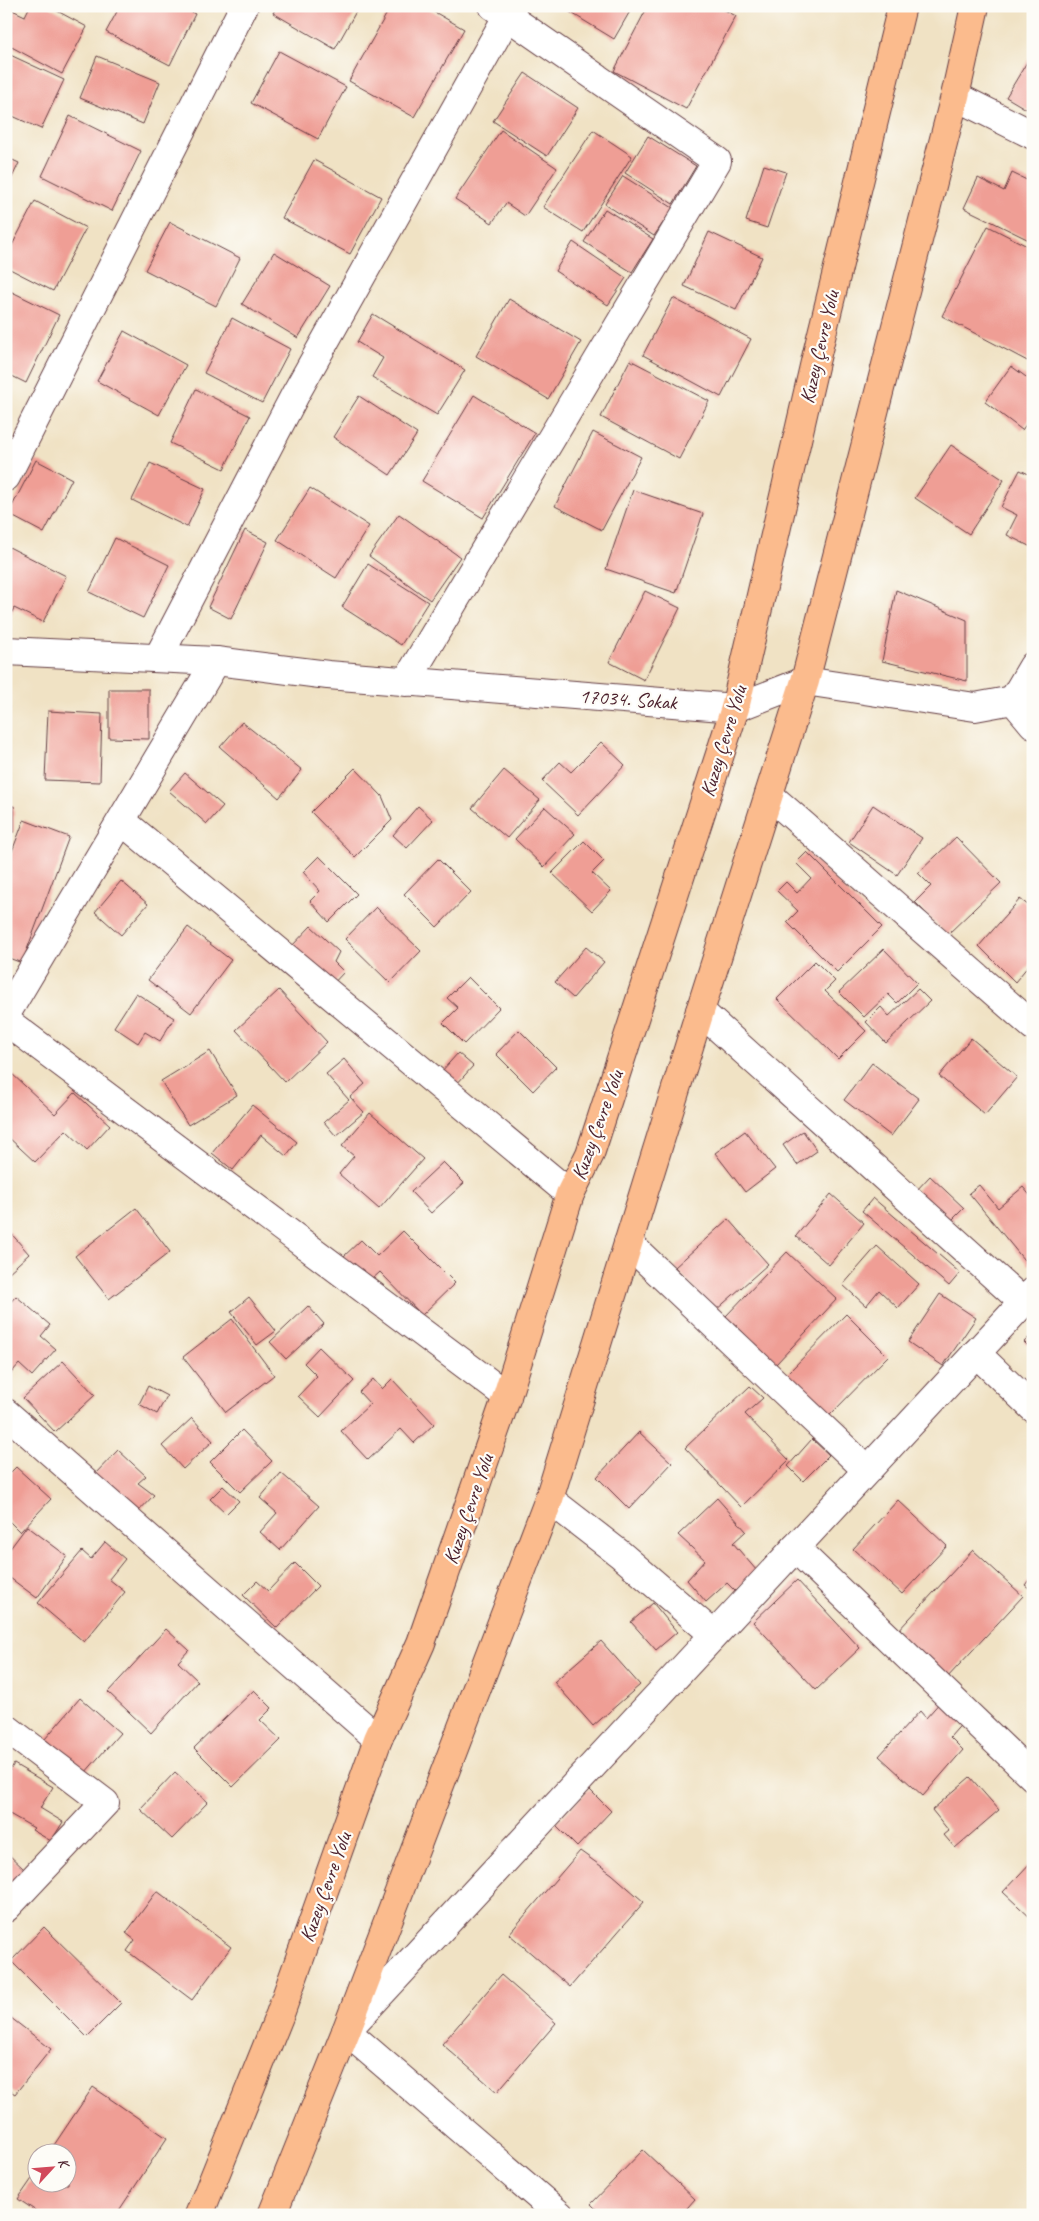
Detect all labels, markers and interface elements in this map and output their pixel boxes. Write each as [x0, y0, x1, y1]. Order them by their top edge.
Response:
street label: Kuzey Çevre Yolu [793, 287, 845, 406]
street label: Kuzey Çevre Yolu [694, 681, 753, 800]
street label: 17034. Sokak [578, 683, 679, 715]
street label: Kuzey Çevre Yolu [565, 1066, 629, 1183]
street label: Kuzey Çevre Yolu [437, 1449, 499, 1567]
street label: Kuzey Çevre Yolu [293, 1828, 357, 1945]
north arrow [28, 2144, 78, 2194]
text: K [54, 2156, 74, 2172]

